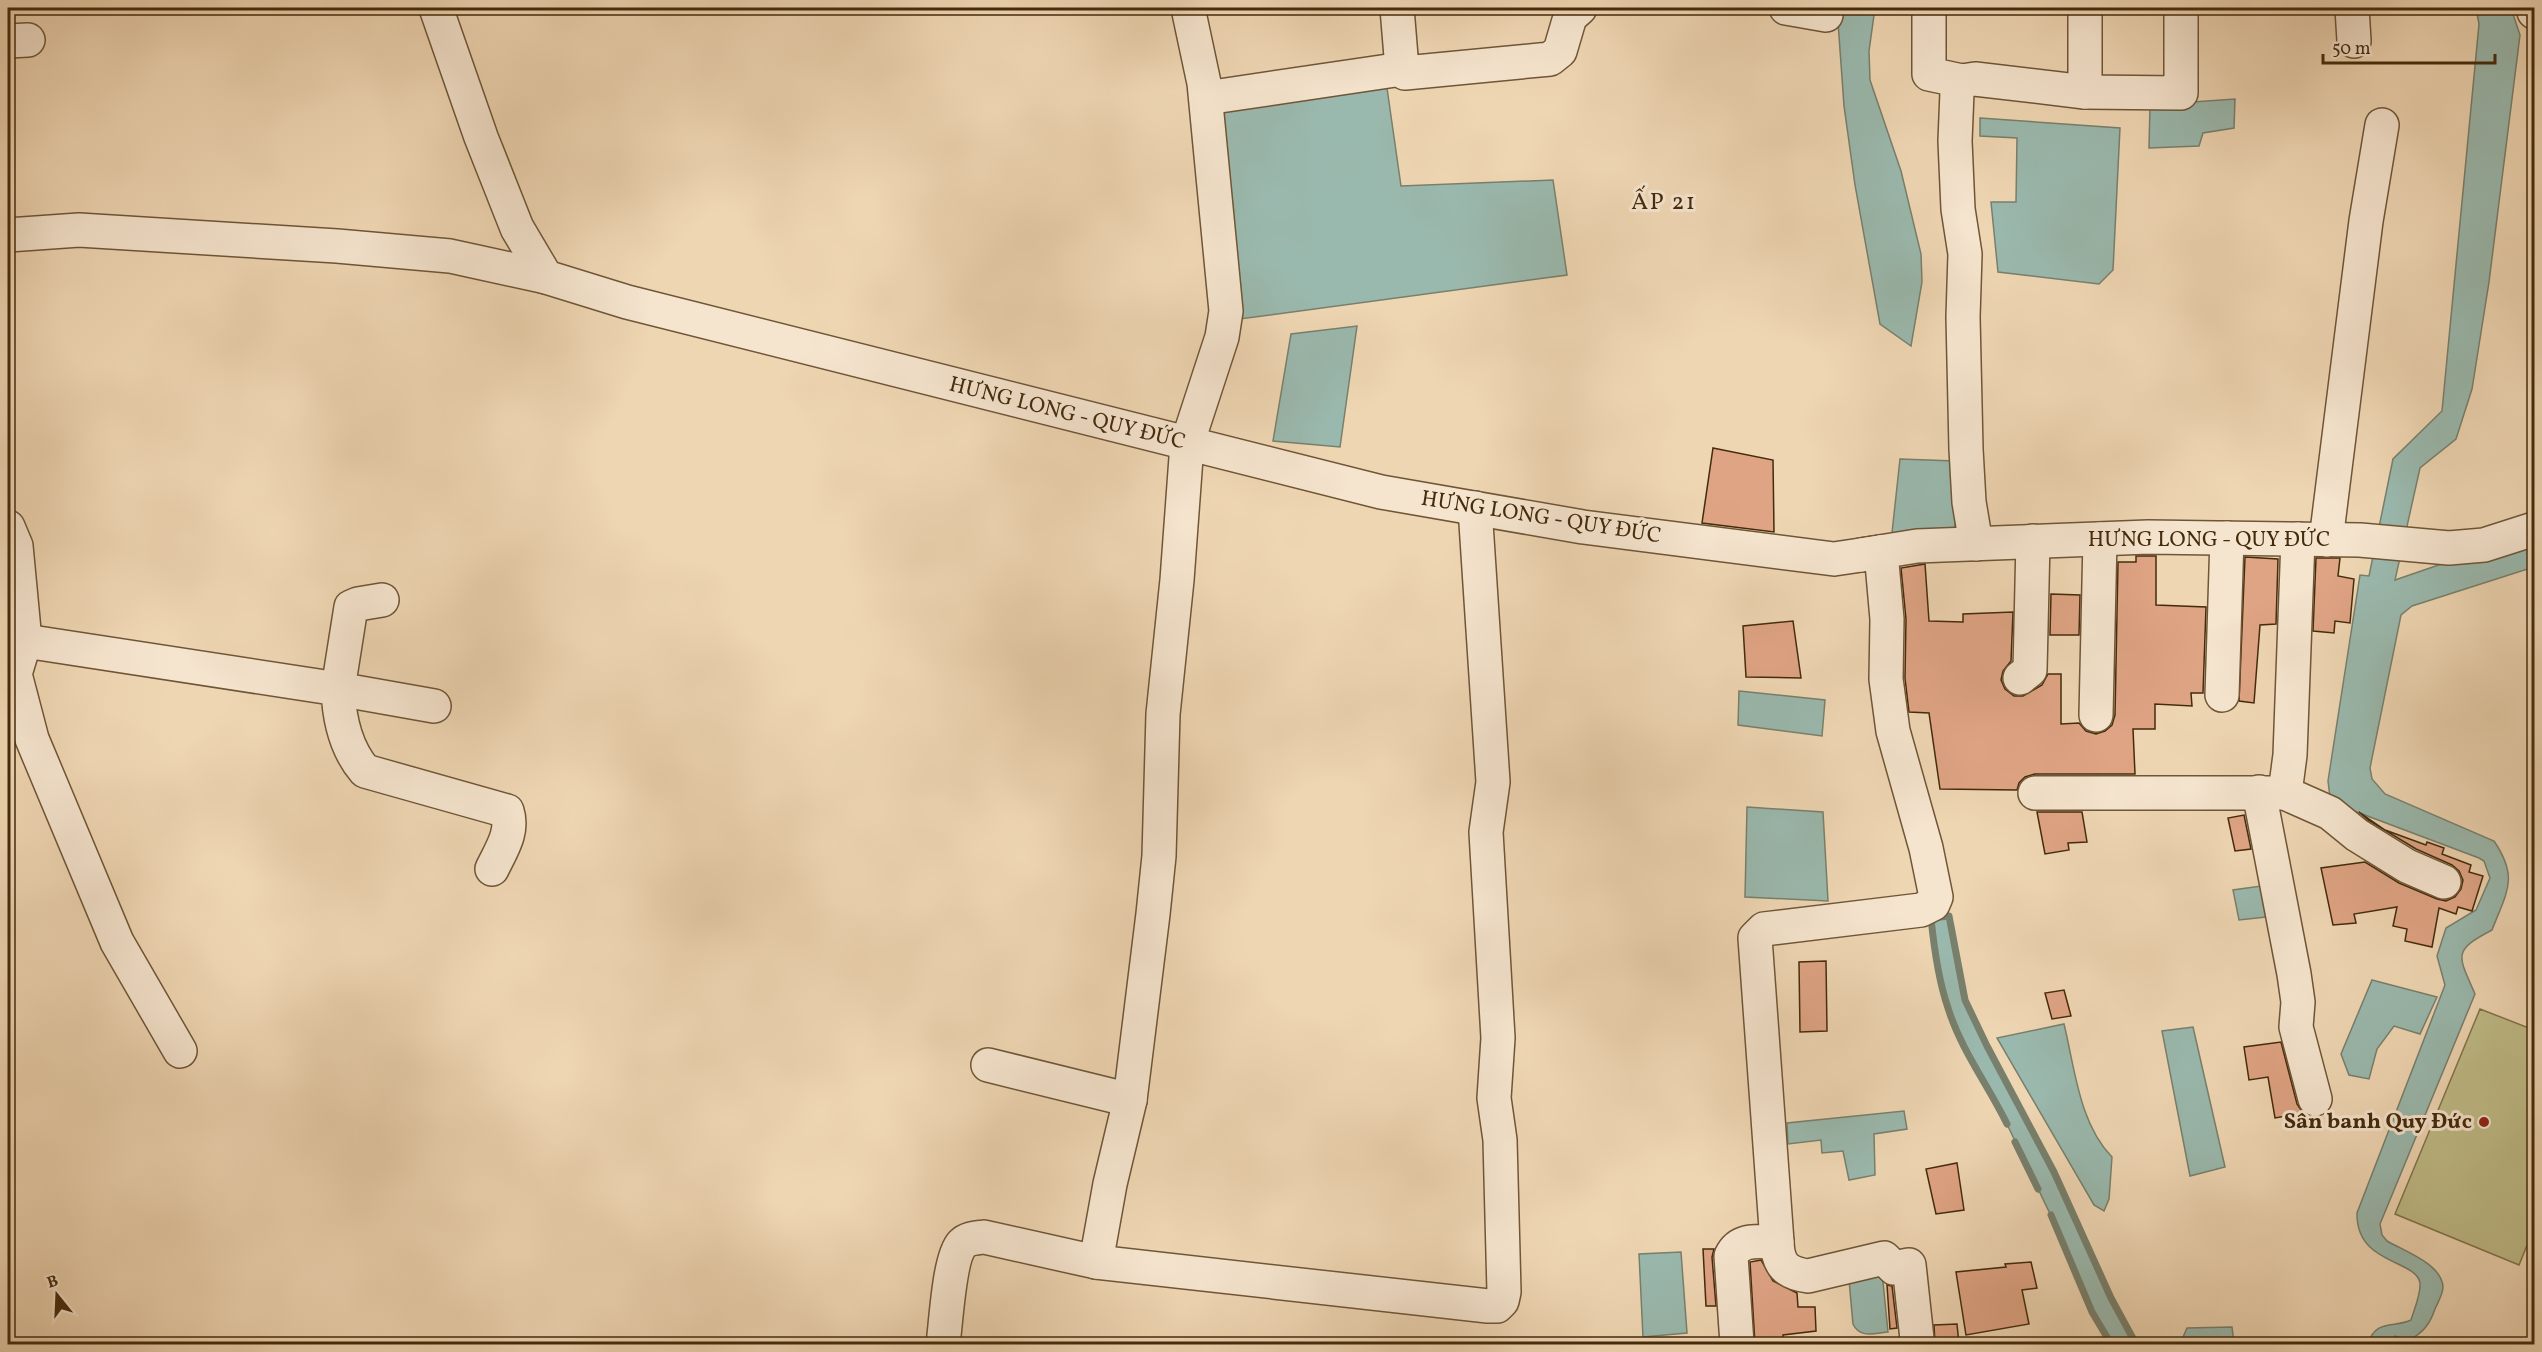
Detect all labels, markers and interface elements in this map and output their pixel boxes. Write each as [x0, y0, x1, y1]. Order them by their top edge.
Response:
scale bar [2323, 27, 2496, 65]
text: 50 m [2332, 37, 2371, 62]
district label: ẤP 21 [1631, 185, 1697, 220]
street label: HƯNG LONG - QUY ĐỨC [946, 370, 1188, 458]
street label: HƯNG LONG - QUY ĐỨC [1419, 484, 1663, 552]
street label: HƯNG LONG - QUY ĐỨC [2088, 525, 2330, 556]
place label: Sân banh Quy Đức [2284, 1107, 2472, 1138]
marker: Sân banh Quy Đức [2477, 1115, 2491, 1129]
north arrow [27, 1265, 87, 1325]
text: B [44, 1270, 62, 1295]

